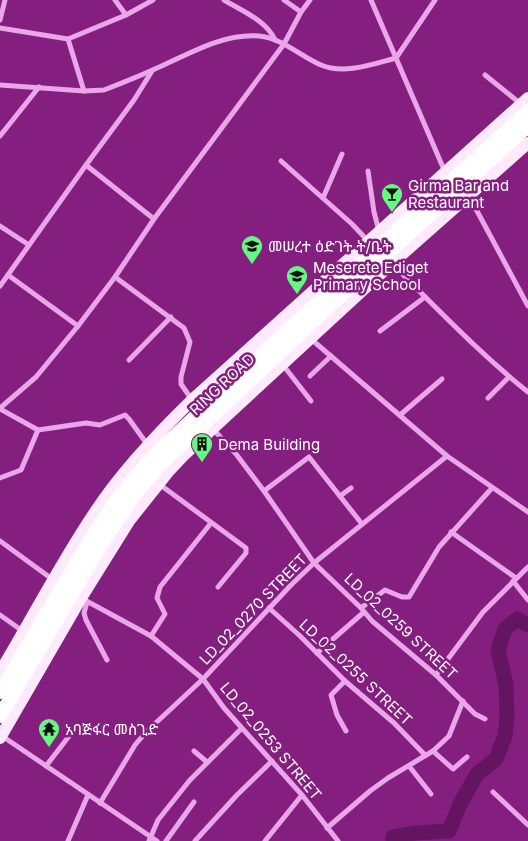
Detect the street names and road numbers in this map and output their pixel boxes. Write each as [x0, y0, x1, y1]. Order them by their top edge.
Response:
street label: RING ROAD [185, 349, 259, 419]
street label: LD_02_0270 STREET [195, 550, 311, 668]
street label: LD_02_0259 STREET [341, 569, 461, 683]
street label: LD_02_0255 STREET [296, 615, 416, 729]
street label: LD_02_0253 STREET [216, 678, 326, 804]

